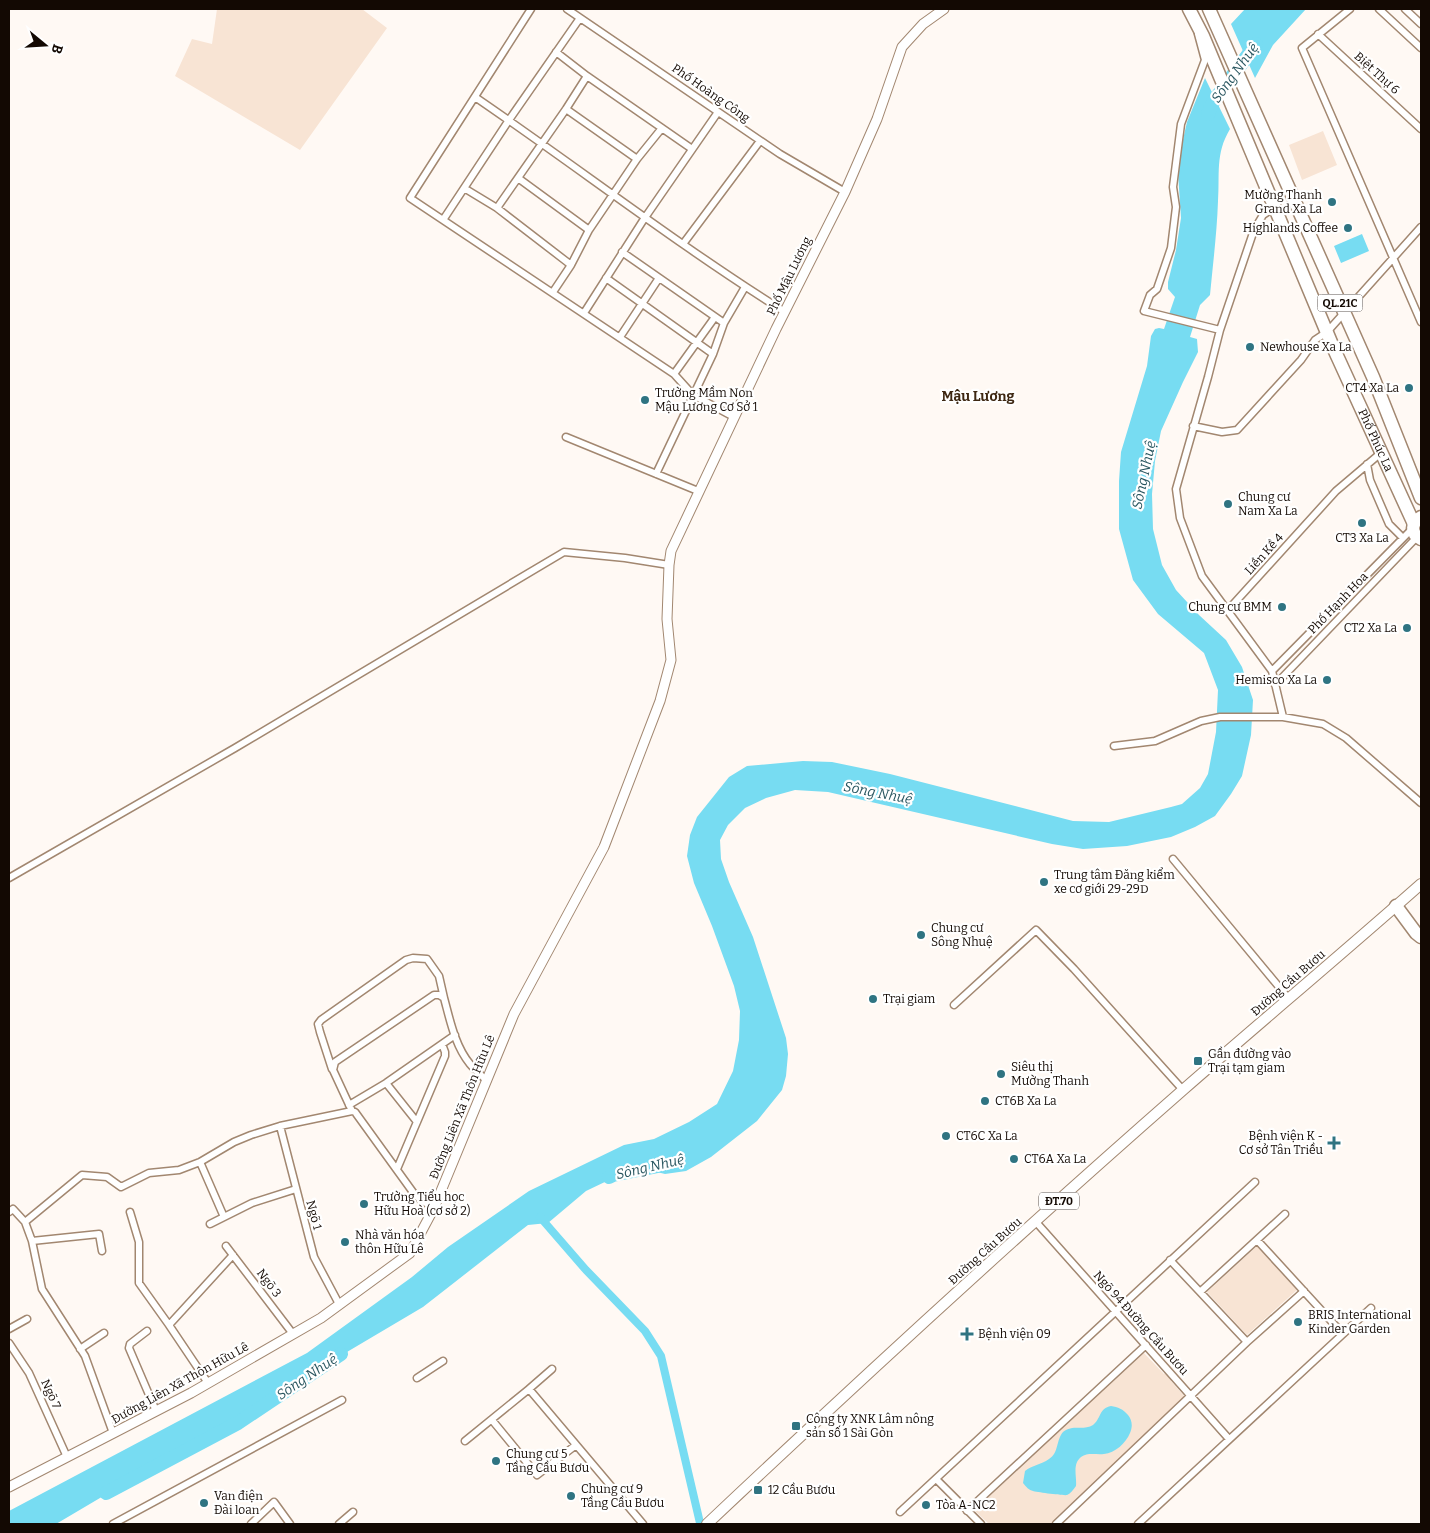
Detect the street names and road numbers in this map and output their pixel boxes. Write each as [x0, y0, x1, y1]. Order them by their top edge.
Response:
street label: Biệt Thự 6 [1352, 49, 1402, 97]
street label: Phố Hoàng Công [669, 60, 753, 125]
street label: Phố Mậu Lương [763, 234, 814, 318]
road number: QL.21C [1318, 294, 1362, 312]
street label: Phố Phúc La [1355, 407, 1396, 474]
street label: Liền Kề 4 [1241, 530, 1286, 577]
street label: Phố Hạnh Hoa [1304, 568, 1371, 637]
street label: Đường Cầu Bươu [1248, 946, 1328, 1019]
street label: Đường Liên Xã Thôn Hữu Lê [427, 1033, 497, 1181]
road number: ĐT.70 [1039, 1192, 1079, 1210]
street label: Ngõ 1 [303, 1199, 325, 1231]
street label: Đường Cầu Bươu [945, 1214, 1025, 1287]
street label: Ngõ 3 [254, 1266, 284, 1300]
street label: Ngõ 94 Đường Cầu Bươu [1091, 1268, 1192, 1378]
street label: Đường Liên Xã Thôn Hữu Lê [109, 1339, 251, 1427]
street label: Ngõ 7 [38, 1377, 64, 1411]

